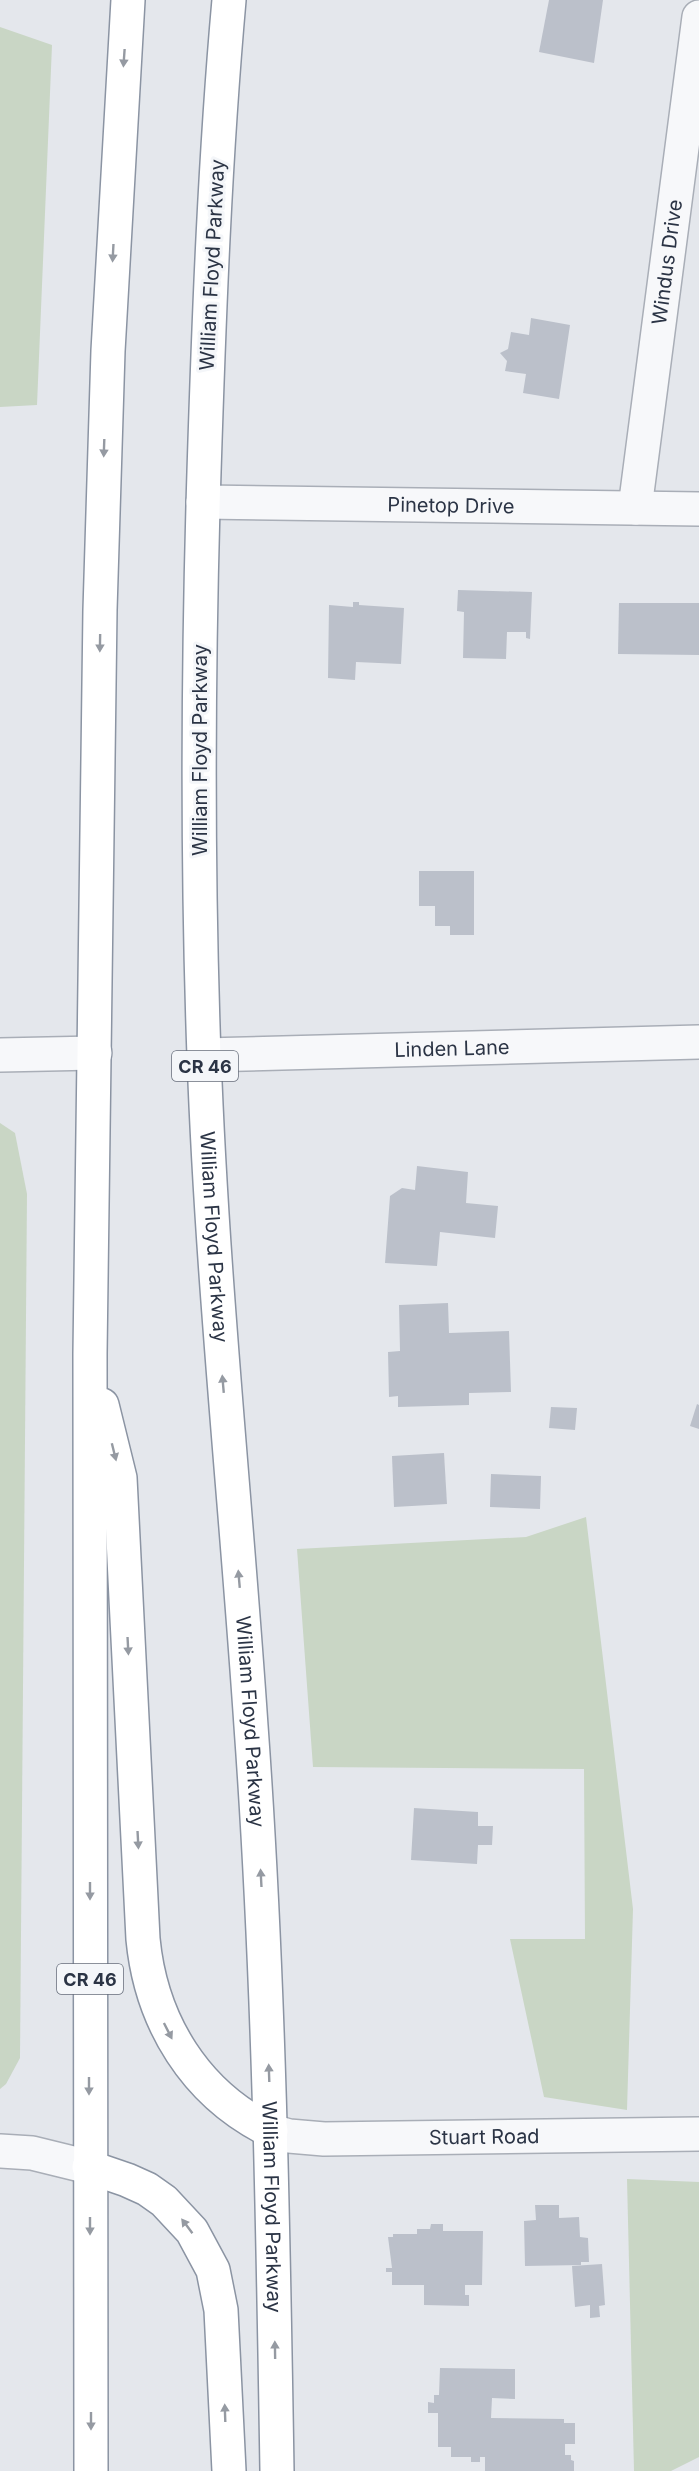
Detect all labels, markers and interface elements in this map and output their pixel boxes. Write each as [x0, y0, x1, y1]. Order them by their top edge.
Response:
one-way arrow [120, 49, 129, 68]
street label: William Floyd Parkway [194, 159, 230, 371]
street label: Windus Drive [647, 198, 687, 326]
one-way arrow [108, 244, 117, 263]
one-way arrow [100, 438, 109, 457]
street label: Pinetop Drive [387, 493, 515, 518]
one-way arrow [95, 633, 104, 652]
street label: William Floyd Parkway [188, 644, 212, 856]
street label: Linden Lane [394, 1035, 510, 1062]
road number: CR 46 [172, 1051, 238, 1081]
street label: William Floyd Parkway [195, 1131, 233, 1344]
one-way arrow [218, 1375, 228, 1394]
one-way arrow [109, 1442, 119, 1461]
one-way arrow [234, 1569, 244, 1588]
street label: William Floyd Parkway [231, 1615, 270, 1828]
one-way arrow [124, 1636, 133, 1655]
one-way arrow [133, 1831, 142, 1850]
one-way arrow [256, 1868, 265, 1887]
one-way arrow [85, 1882, 95, 1901]
road number: CR 46 [57, 1964, 123, 1994]
one-way arrow [163, 2023, 173, 2040]
one-way arrow [264, 2063, 274, 2082]
one-way arrow [84, 2077, 94, 2096]
street label: William Floyd Parkway [257, 2101, 286, 2313]
street label: Stuart Road [429, 2124, 540, 2150]
one-way arrow [85, 2216, 95, 2235]
one-way arrow [182, 2218, 194, 2233]
one-way arrow [270, 2340, 280, 2359]
one-way arrow [221, 2403, 230, 2422]
one-way arrow [86, 2411, 96, 2430]

